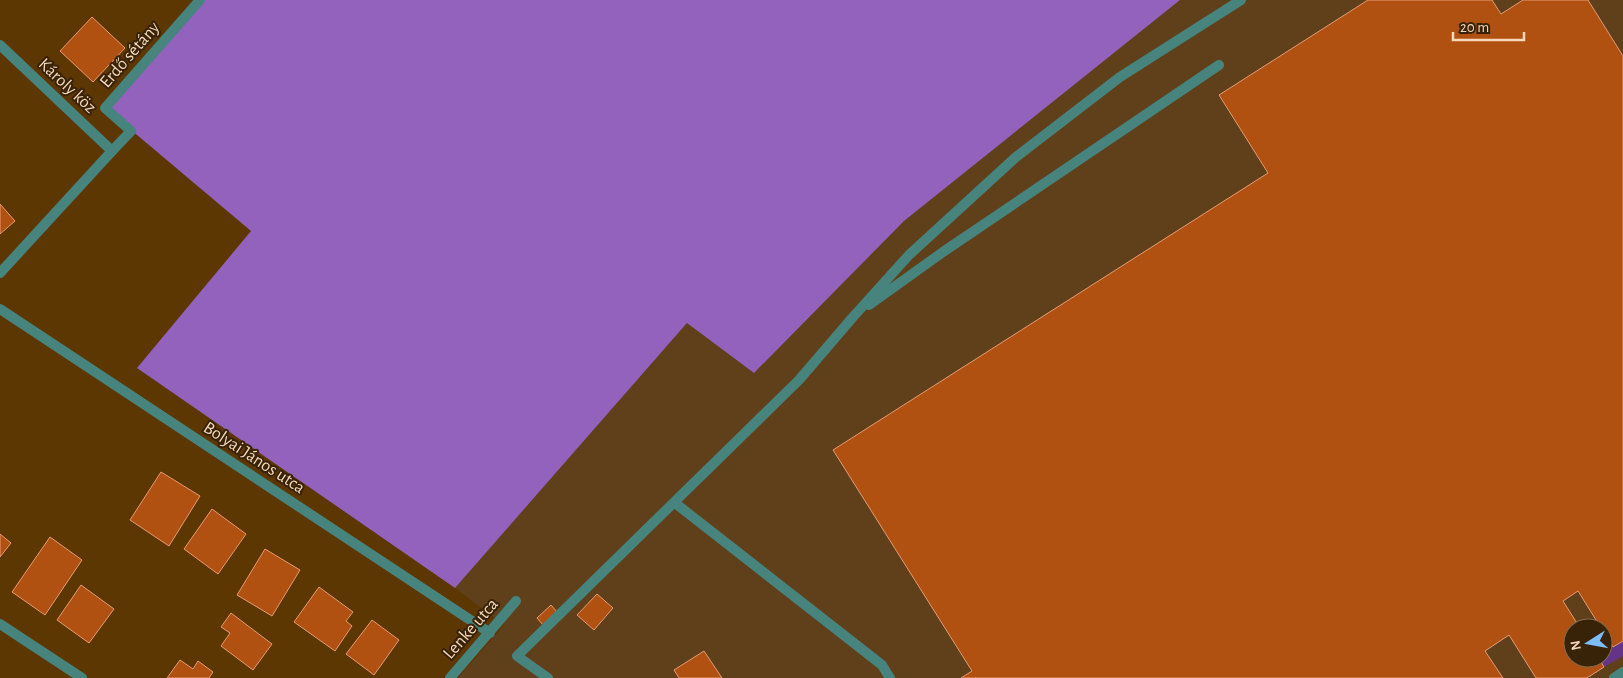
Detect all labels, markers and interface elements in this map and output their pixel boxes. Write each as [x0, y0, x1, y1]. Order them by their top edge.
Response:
scale bar [1453, 10, 1524, 42]
street label: Erdő sétány [97, 18, 164, 91]
text: 20 m [1460, 20, 1489, 35]
street label: Károly köz [35, 55, 99, 117]
street label: Bolyai János utca [200, 419, 308, 497]
street label: Lenke utca [440, 595, 502, 663]
north arrow [1563, 618, 1613, 668]
text: N [1568, 639, 1584, 651]

